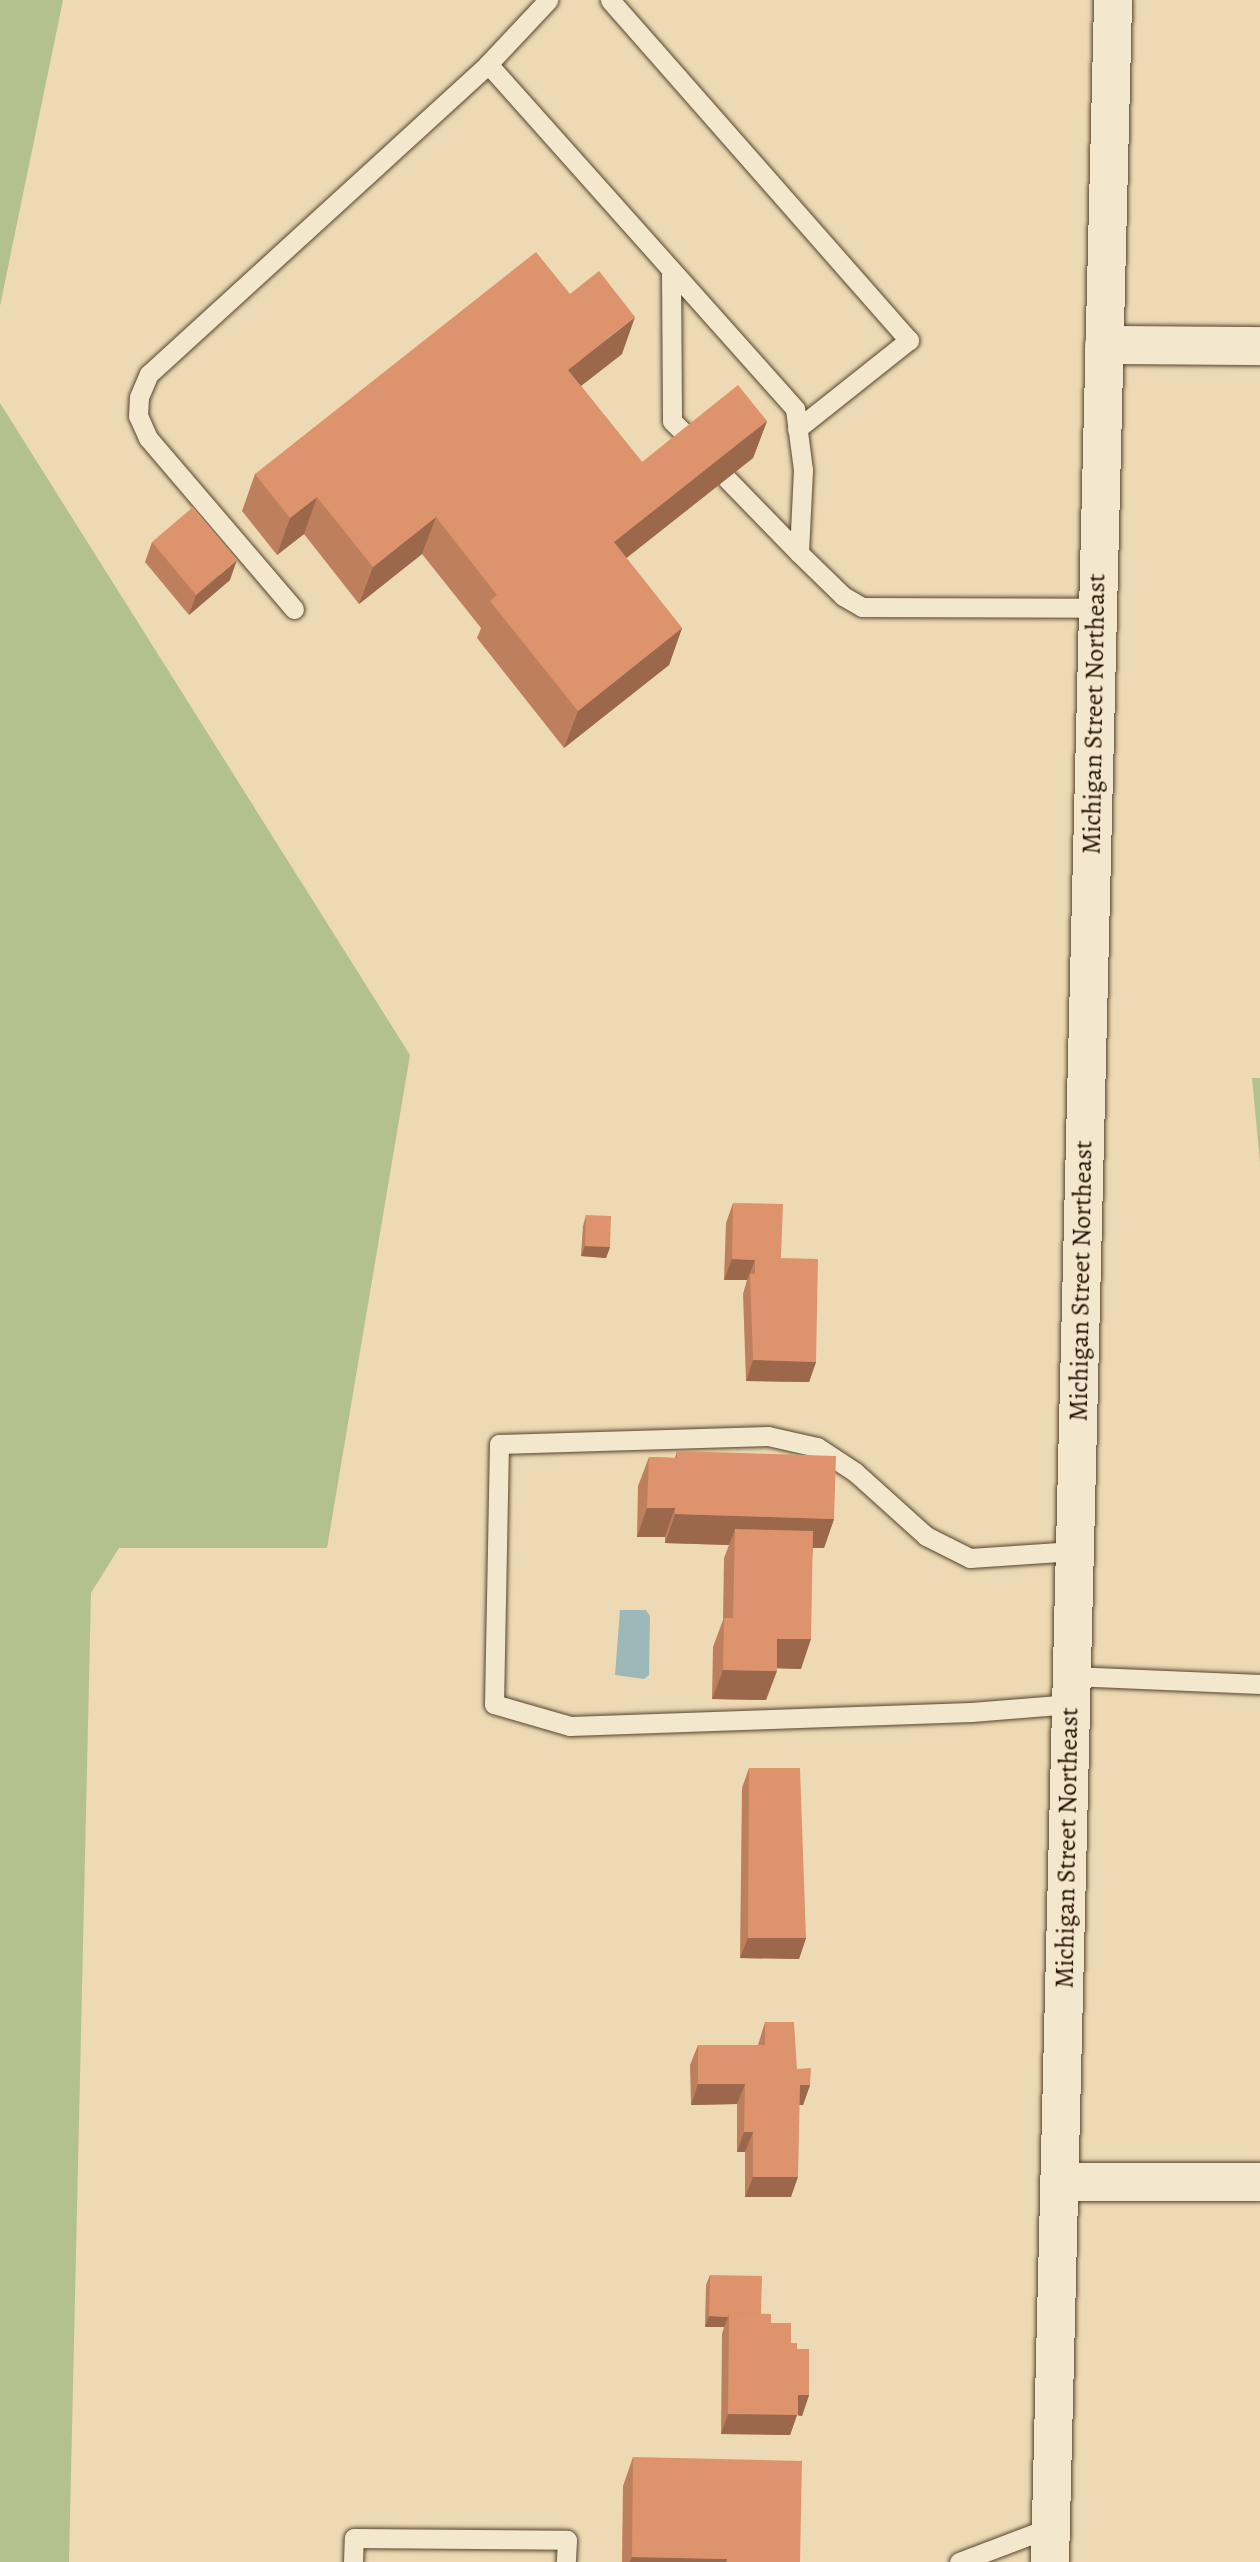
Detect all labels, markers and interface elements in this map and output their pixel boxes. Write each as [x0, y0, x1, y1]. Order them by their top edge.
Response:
street label: Michigan Street Northeast [1076, 573, 1112, 855]
street label: Michigan Street Northeast [1063, 1140, 1099, 1422]
street label: Michigan Street Northeast [1049, 1707, 1085, 1989]

